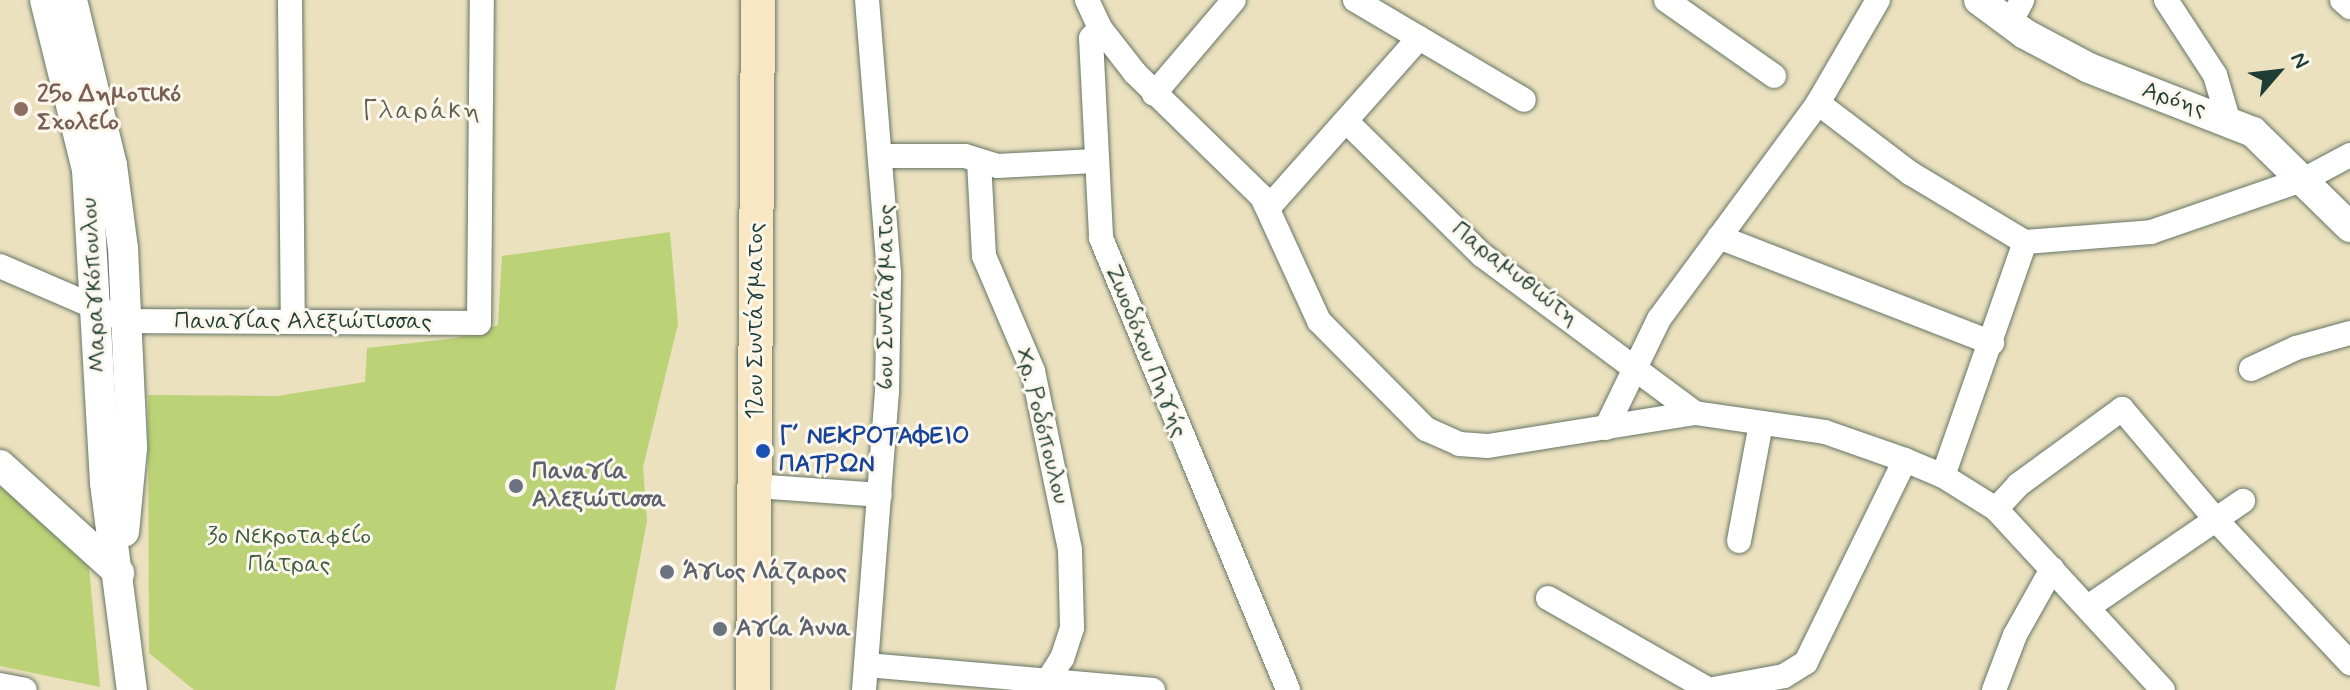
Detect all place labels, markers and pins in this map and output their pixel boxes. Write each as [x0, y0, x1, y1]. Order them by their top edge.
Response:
place label: 25ο Δημοτικό Σχολείο [37, 81, 181, 137]
marker: 25ο Δημοτικό Σχολείο [12, 100, 30, 118]
place label: Γ΄ΝΕΚΡΟΤΑΦΕΙΟ ΠΑΤΡΩΝ [779, 423, 970, 479]
marker: Γ΄ΝΕΚΡΟΤΑΦΕΙΟ ΠΑΤΡΩΝ [754, 442, 772, 460]
place label: Παναγία Αλεξιώτισσα [532, 458, 666, 514]
marker: Παναγία Αλεξιώτισσα [507, 477, 525, 495]
place label: Άγιος Λάζαρος [683, 558, 847, 586]
marker: Άγιος Λάζαρος [658, 563, 676, 581]
place label: Αγία Άννα [736, 615, 851, 643]
marker: Αγία Άννα [711, 620, 729, 638]

